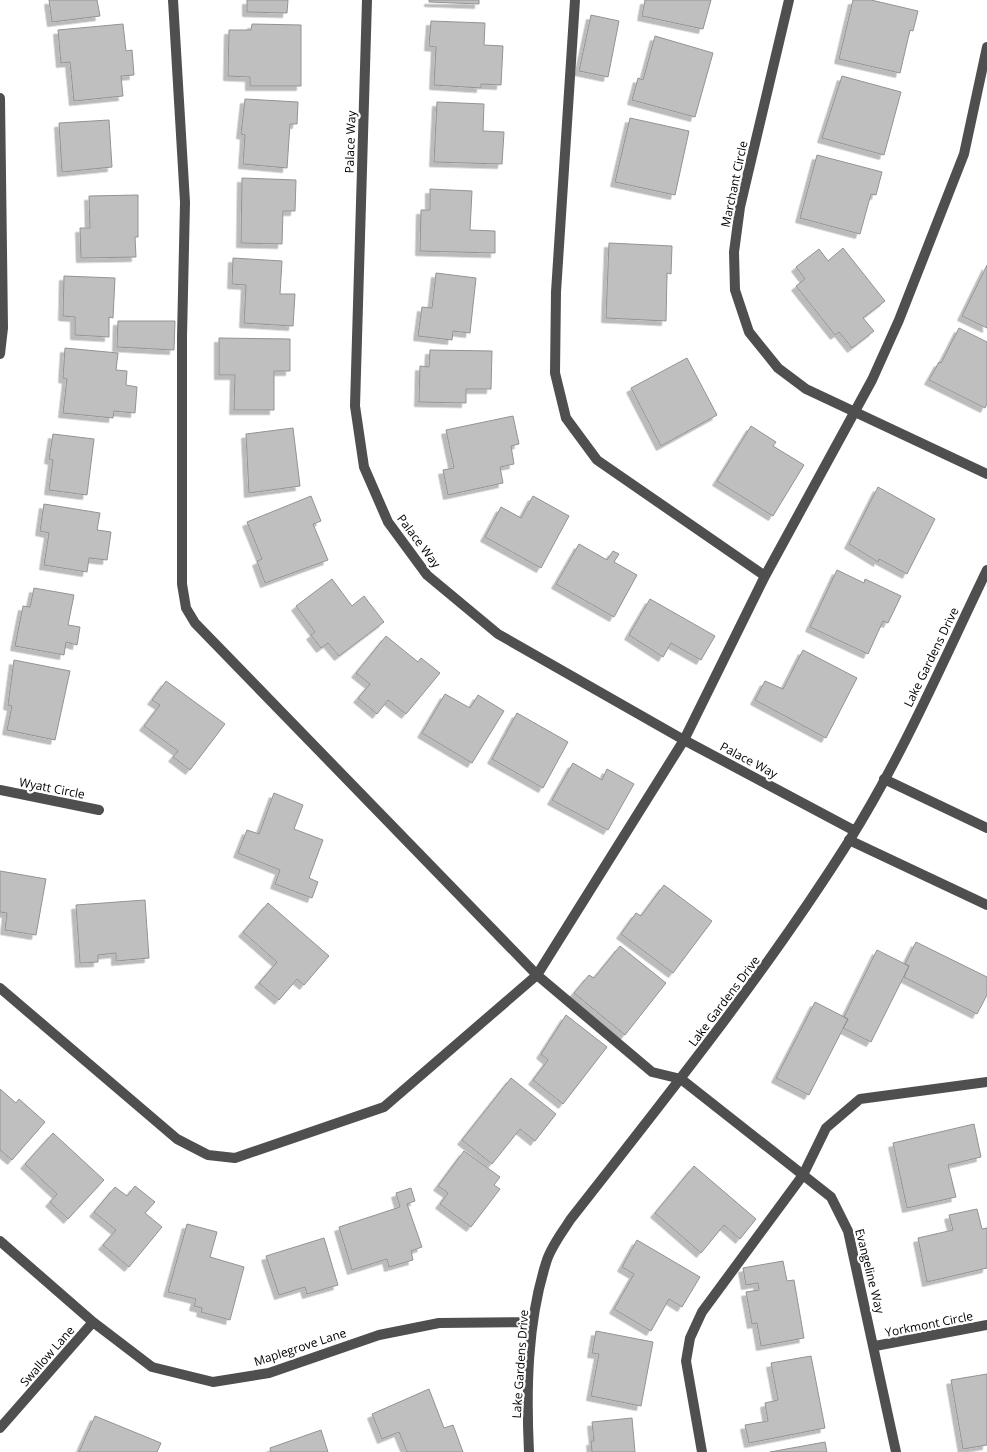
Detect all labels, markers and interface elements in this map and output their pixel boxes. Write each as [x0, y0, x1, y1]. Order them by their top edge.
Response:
street label: Palace Way [340, 109, 360, 174]
street label: Marchant Circle [717, 139, 752, 229]
street label: Palace Way [393, 511, 445, 572]
street label: Lake Gardens Drive [899, 604, 963, 710]
street label: Palace Way [717, 738, 782, 783]
street label: Wyatt Circle [18, 773, 86, 803]
street label: Lake Gardens Drive [684, 952, 764, 1050]
street label: Evangeline Way [851, 1227, 889, 1316]
street label: Yorkmont Circle [884, 1307, 975, 1341]
street label: Lake Gardens Drive [508, 1309, 532, 1419]
street label: Swallow Lane [16, 1322, 78, 1390]
street label: Maplegrove Lane [252, 1324, 349, 1370]

